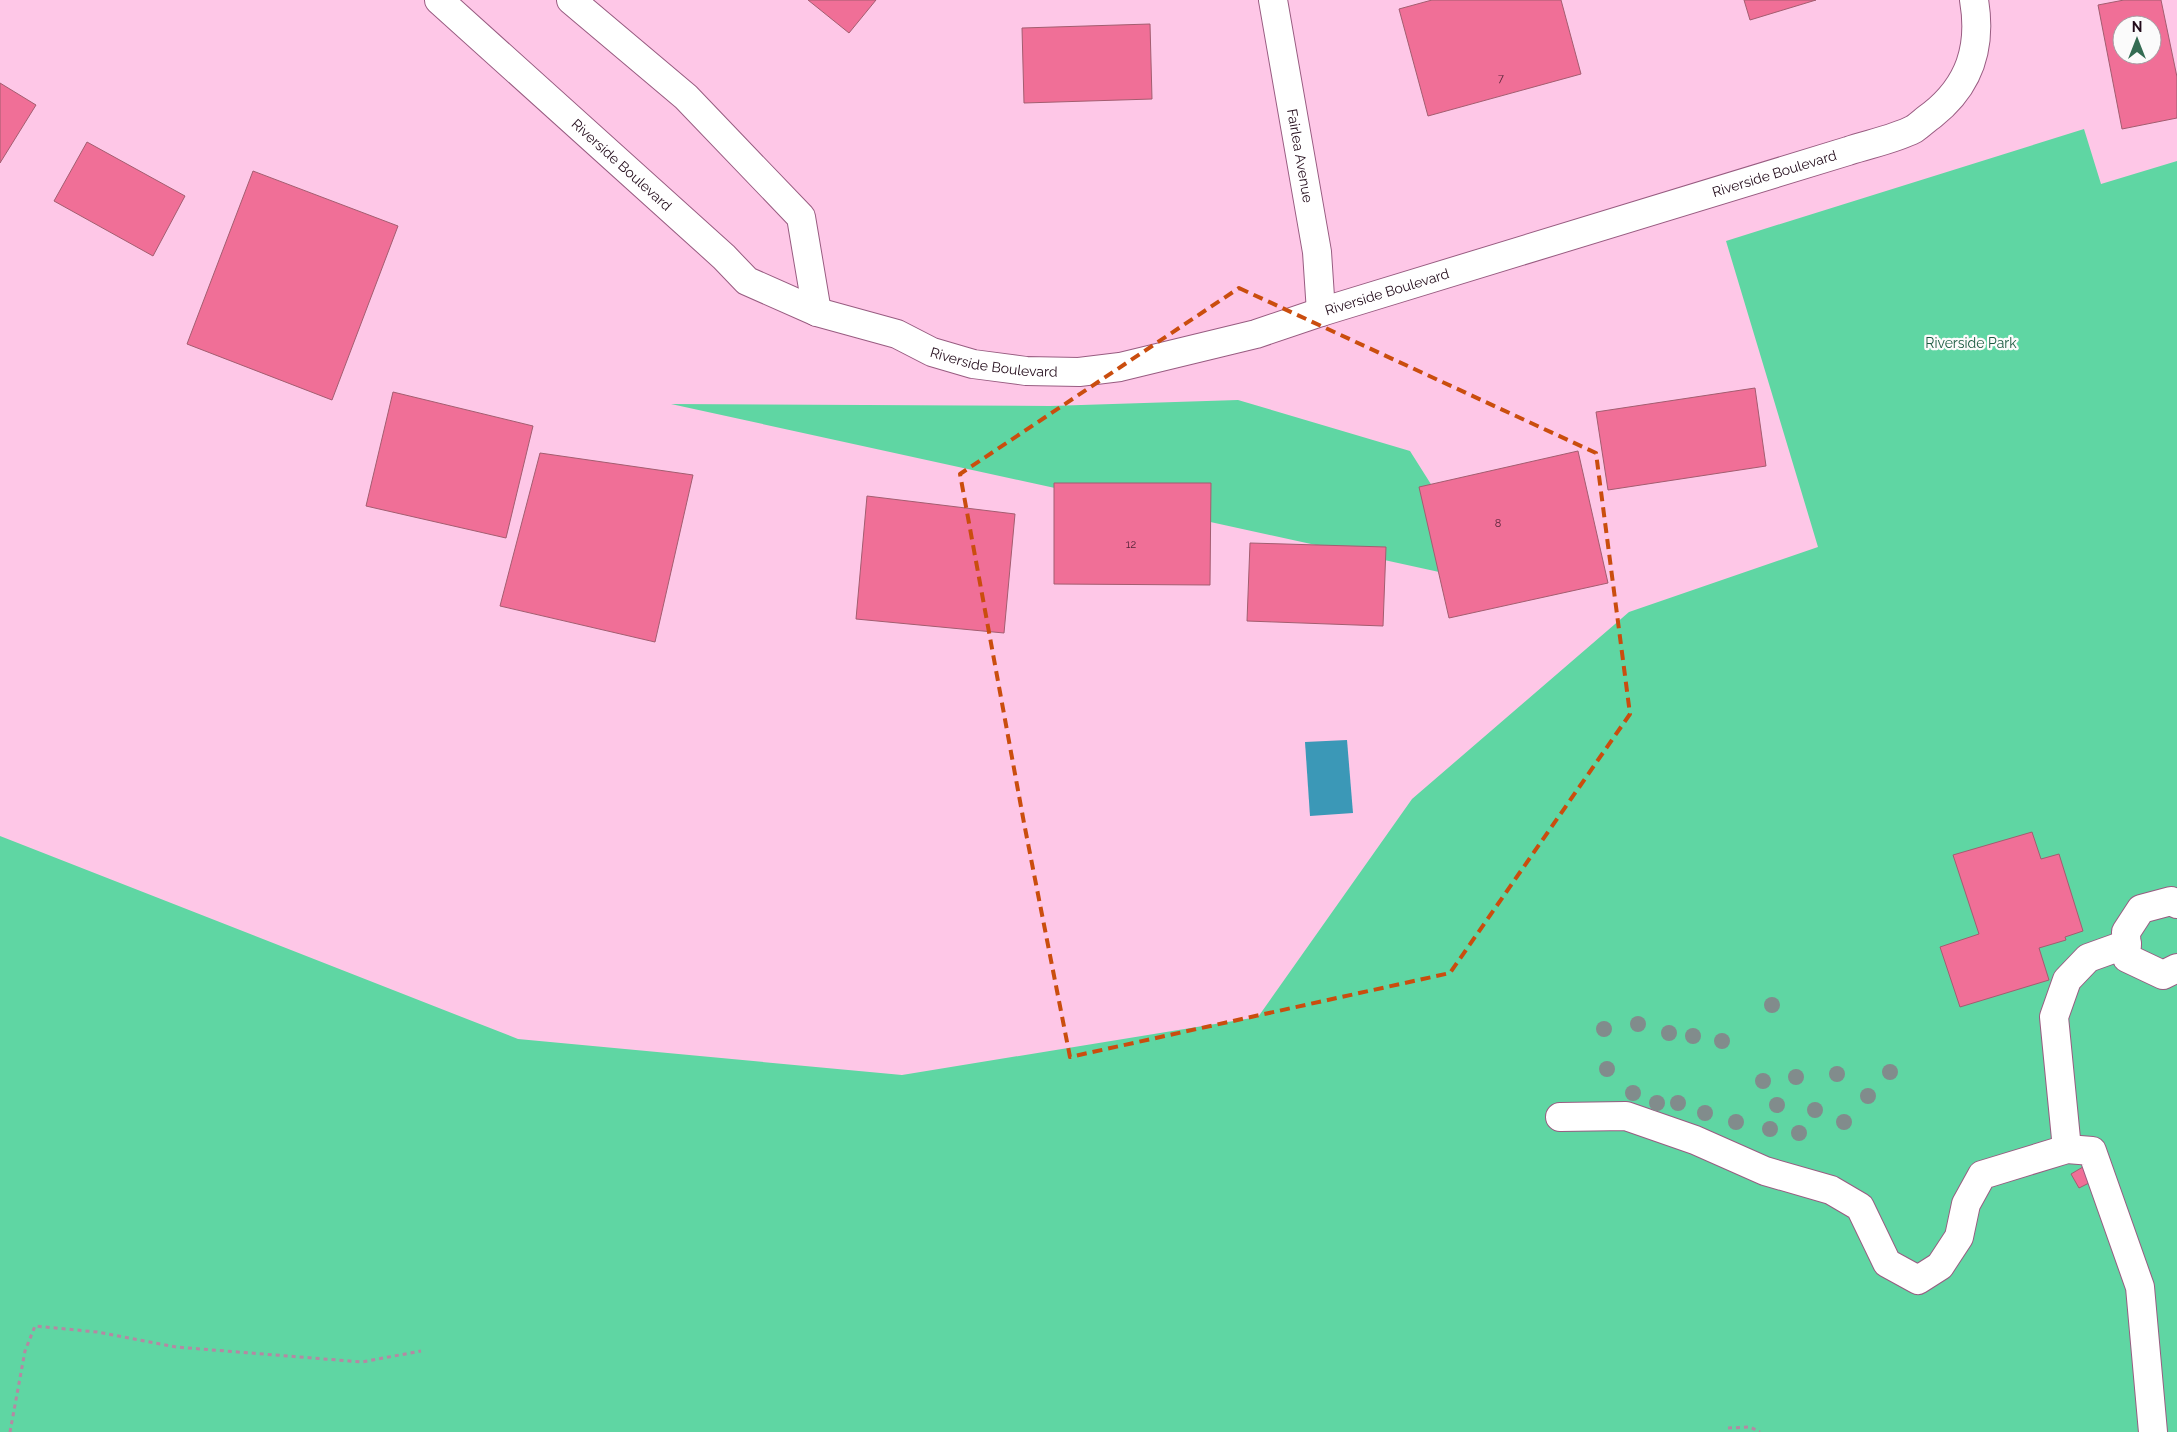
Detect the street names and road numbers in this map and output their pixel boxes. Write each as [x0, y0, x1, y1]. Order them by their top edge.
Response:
street label: Fairlea Avenue [1284, 108, 1316, 204]
street label: Riverside Boulevard [568, 116, 675, 214]
street label: Riverside Boulevard [1710, 147, 1838, 200]
street label: Riverside Boulevard [1323, 265, 1451, 318]
street label: Riverside Boulevard [928, 344, 1058, 380]

